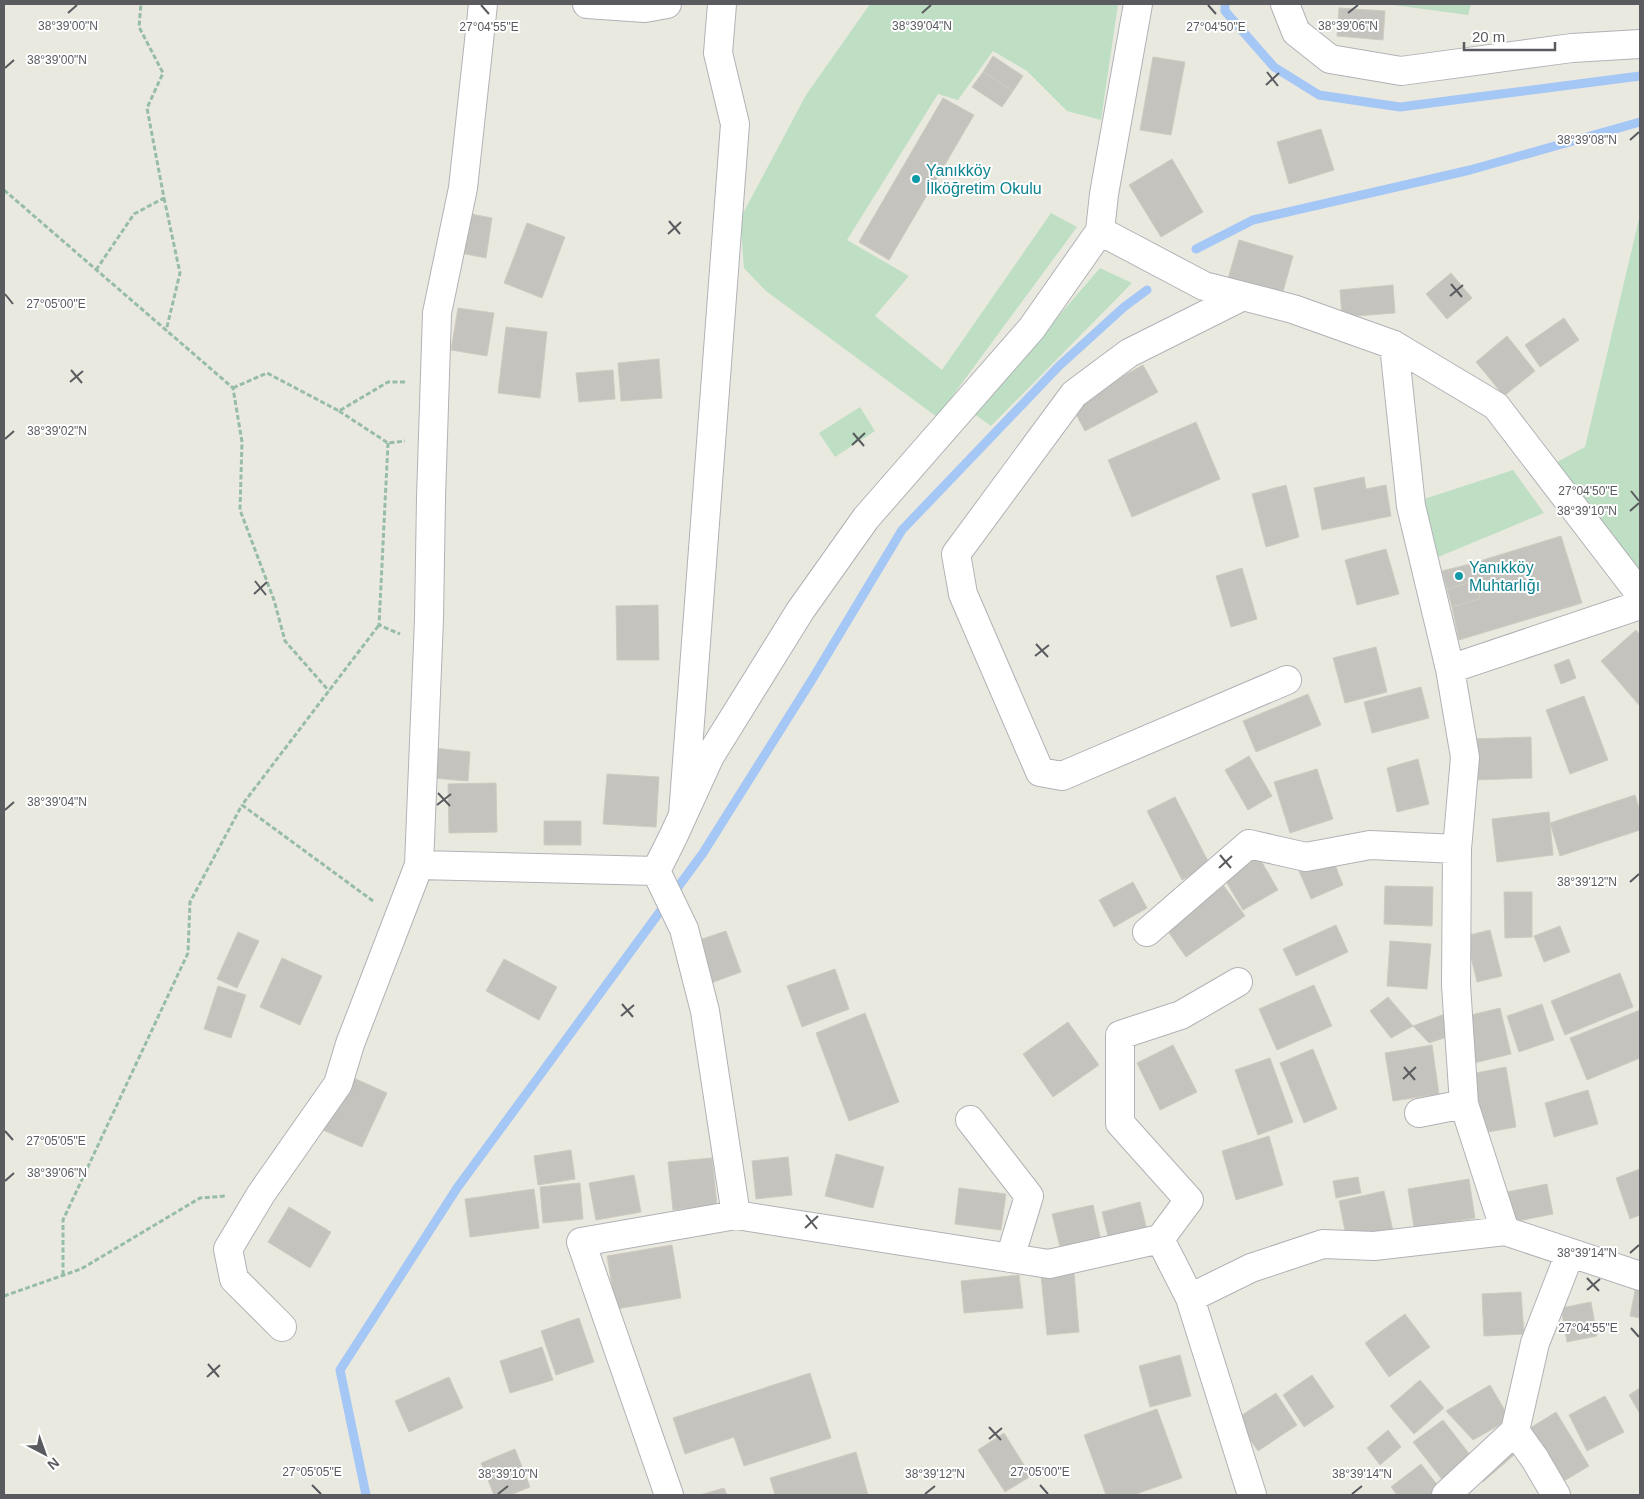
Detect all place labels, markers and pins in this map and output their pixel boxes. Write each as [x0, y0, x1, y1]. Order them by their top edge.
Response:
place label: Yanıkköy İlköğretim Okulu [926, 162, 1042, 197]
marker: Yanıkköy İlköğretim Okulu [910, 173, 922, 185]
place label: Yanıkköy Muhtarlığı [1469, 559, 1540, 594]
marker: Yanıkköy Muhtarlığı [1453, 570, 1465, 582]

